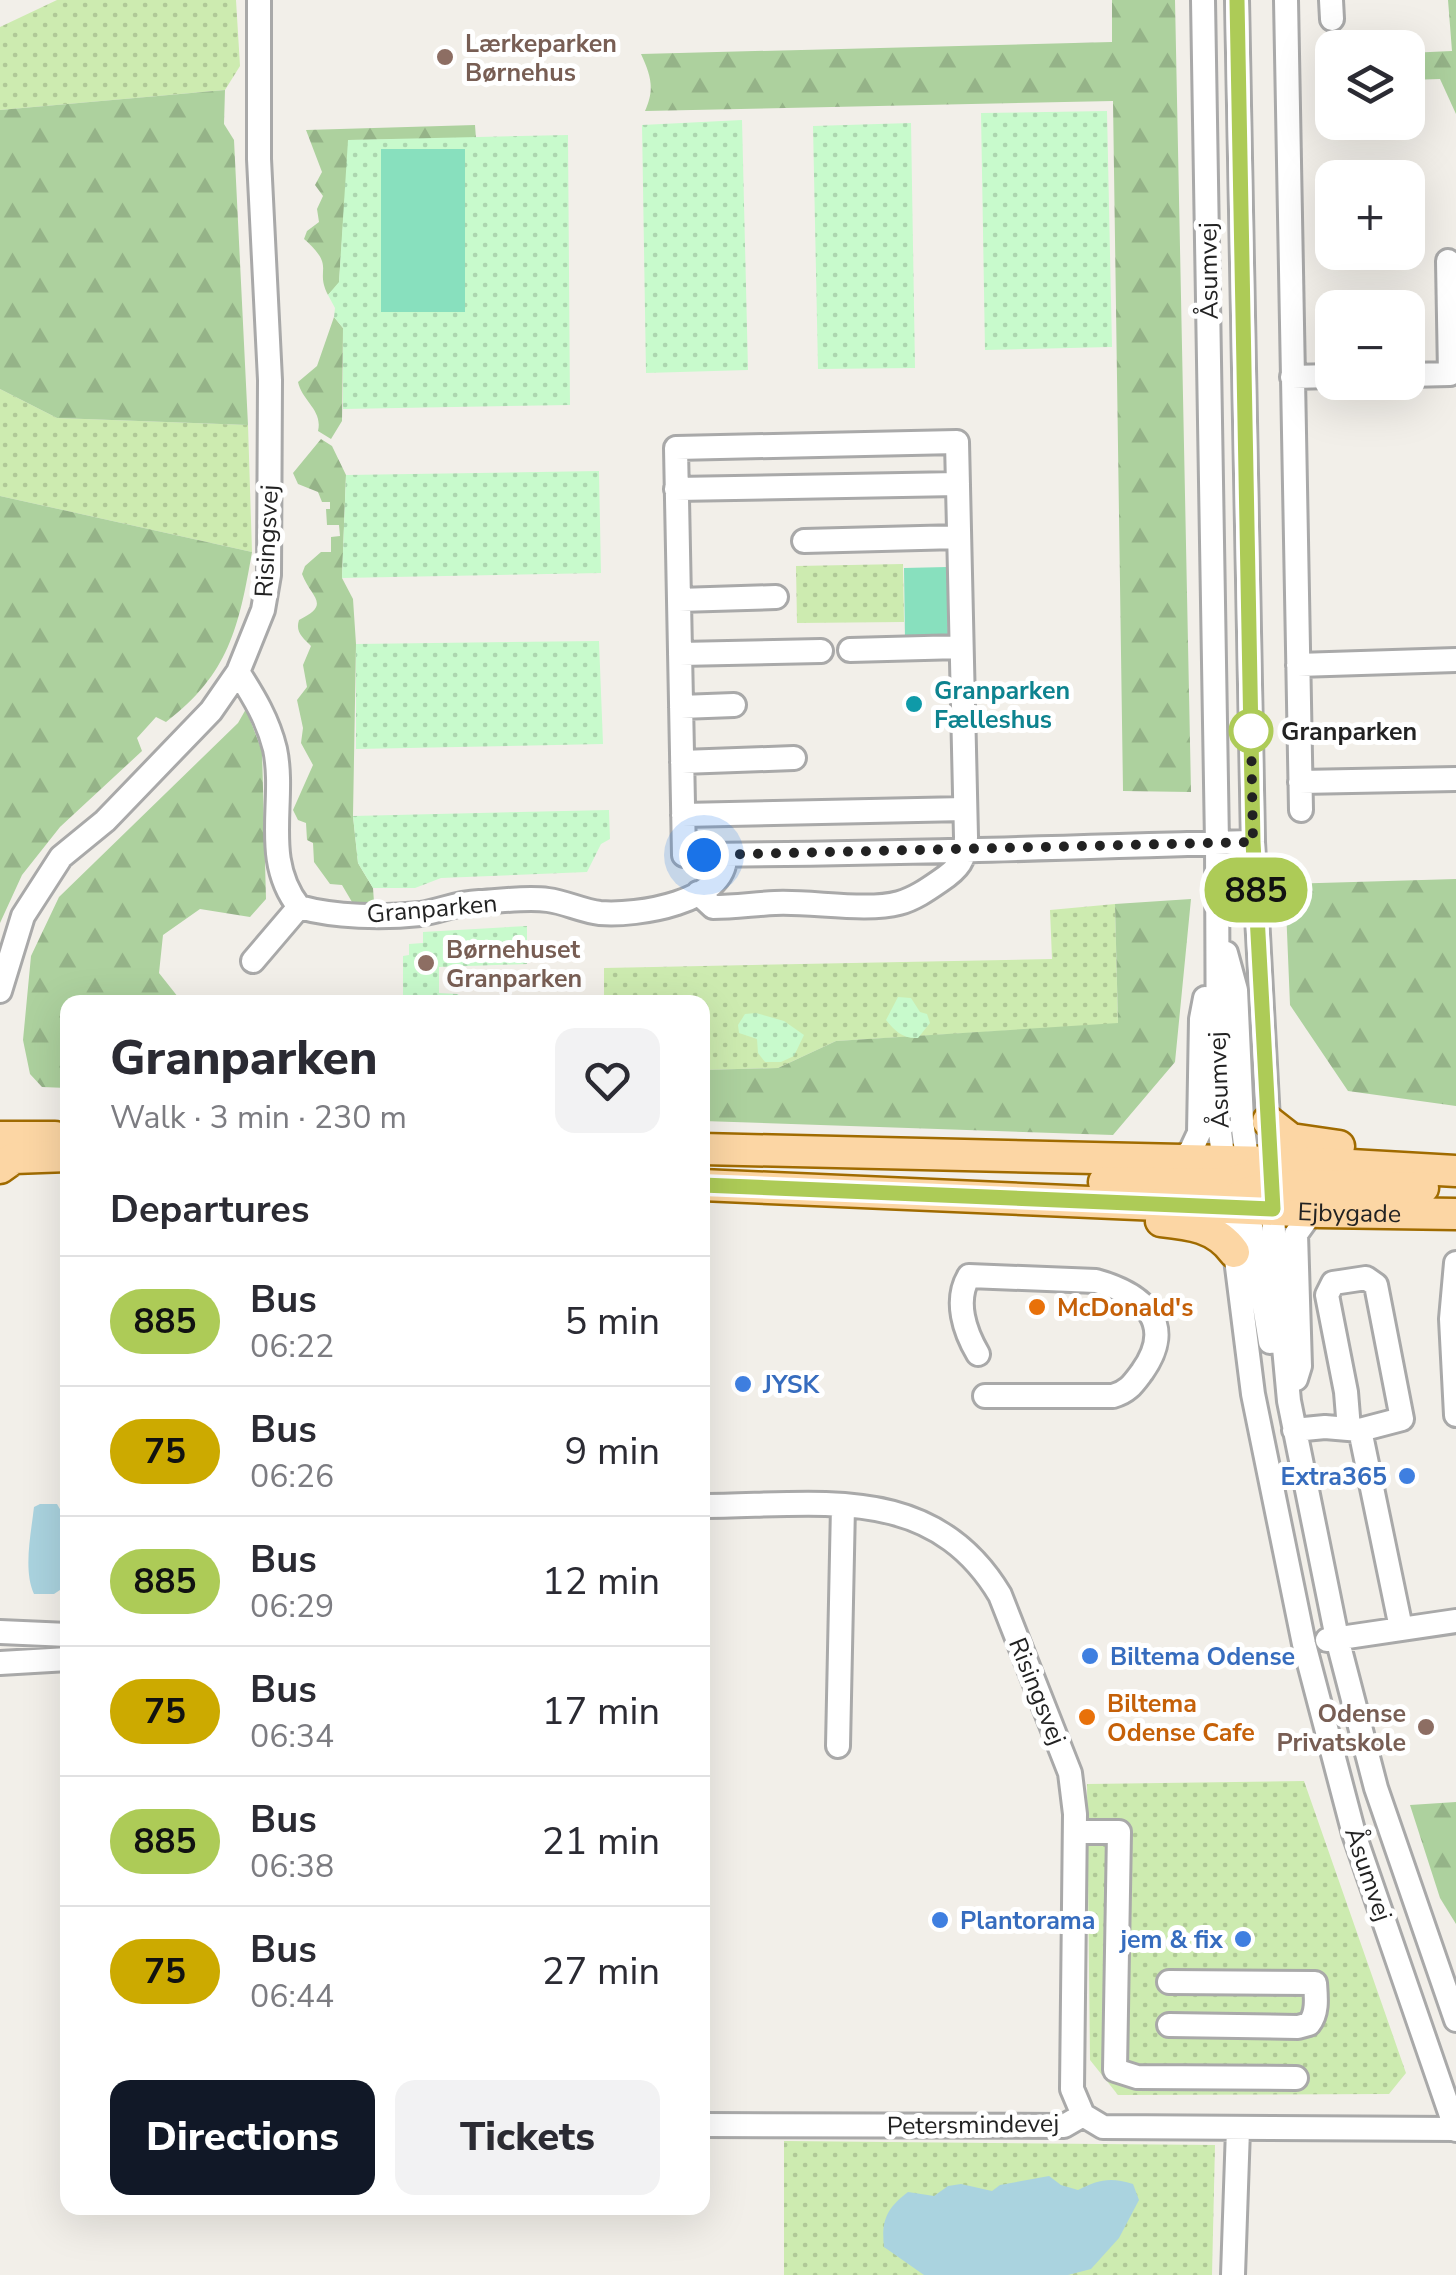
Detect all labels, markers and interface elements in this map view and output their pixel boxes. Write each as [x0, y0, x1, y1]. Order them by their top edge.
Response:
place label: Lærkeparken Børnehus [465, 27, 617, 90]
map controls [1315, 30, 1425, 400]
button: layers [1315, 30, 1425, 140]
marker: Lærkeparken Børnehus [434, 46, 456, 68]
button: + [1315, 160, 1425, 270]
street label: Åsumvej [1190, 222, 1227, 320]
button: − [1315, 290, 1425, 400]
street label: Risingsvej [247, 484, 287, 598]
place label: Granparken Fælleshus [934, 674, 1070, 737]
marker: Granparken Fælleshus [903, 693, 925, 715]
marker: Granparken [1230, 710, 1272, 752]
place label: Granparken [1281, 715, 1417, 749]
your location [679, 830, 729, 880]
line badge: 885 [1198, 858, 1314, 922]
text: 885 [1224, 867, 1288, 914]
street label: Granparken [365, 886, 499, 932]
place label: Børnehuset Granparken [446, 933, 582, 996]
marker: Børnehuset Granparken [415, 952, 437, 974]
text: Granparken [110, 1025, 378, 1091]
button: heart [555, 1028, 660, 1133]
street label: Åsumvej [1199, 1031, 1238, 1129]
text: Walk · 3 min · 230 m [110, 1096, 407, 1139]
text: Departures [110, 1184, 309, 1235]
street label: Ejbygade [1297, 1195, 1401, 1231]
text: Bus [250, 1274, 317, 1325]
place label: McDonald's [1057, 1291, 1193, 1325]
text: 5 min [565, 1296, 660, 1347]
marker: McDonald's [1026, 1296, 1048, 1318]
text: 885 [133, 1298, 197, 1345]
text: 06:22 [250, 1325, 334, 1368]
place label: JYSK [762, 1368, 821, 1402]
marker: JYSK [732, 1373, 754, 1395]
text: Bus [250, 1404, 317, 1455]
text: 9 min [565, 1426, 660, 1477]
text: 75 [144, 1428, 186, 1475]
text: 06:26 [250, 1455, 334, 1498]
place label: Extra365 [1280, 1460, 1387, 1494]
marker: Extra365 [1396, 1465, 1418, 1487]
text: Bus [250, 1534, 317, 1585]
text: 12 min [542, 1556, 660, 1607]
text: 885 [133, 1558, 197, 1605]
text: 06:29 [250, 1585, 334, 1628]
street label: Risingsvej [1000, 1633, 1074, 1750]
place label: Biltema Odense [1110, 1640, 1295, 1674]
marker: Biltema Odense [1079, 1645, 1101, 1667]
text: Bus [250, 1664, 317, 1715]
text: 17 min [542, 1686, 660, 1737]
place label: Biltema Odense Cafe [1107, 1687, 1255, 1750]
text: 75 [144, 1688, 186, 1735]
place label: Odense Privatskole [1276, 1697, 1406, 1760]
marker: Biltema Odense Cafe [1076, 1706, 1098, 1728]
text: 06:34 [250, 1715, 334, 1758]
marker: Odense Privatskole [1415, 1716, 1437, 1738]
text: Bus [250, 1794, 317, 1845]
text: 21 min [542, 1816, 660, 1867]
text: 885 [133, 1818, 197, 1865]
street label: Åsumvej [1336, 1822, 1401, 1926]
text: 06:38 [250, 1845, 334, 1888]
place label: Plantorama [960, 1904, 1095, 1938]
marker: Plantorama [929, 1909, 951, 1931]
place label: jem & fix [1118, 1923, 1223, 1957]
text: Bus [250, 1924, 317, 1975]
marker: jem & fix [1232, 1928, 1254, 1950]
text: 27 min [542, 1946, 660, 1997]
text: 75 [144, 1948, 186, 1995]
text: 06:44 [250, 1975, 334, 2018]
button: Directions [110, 2080, 375, 2195]
button: Tickets [395, 2080, 660, 2195]
street label: Petersmindevej [887, 2106, 1059, 2144]

